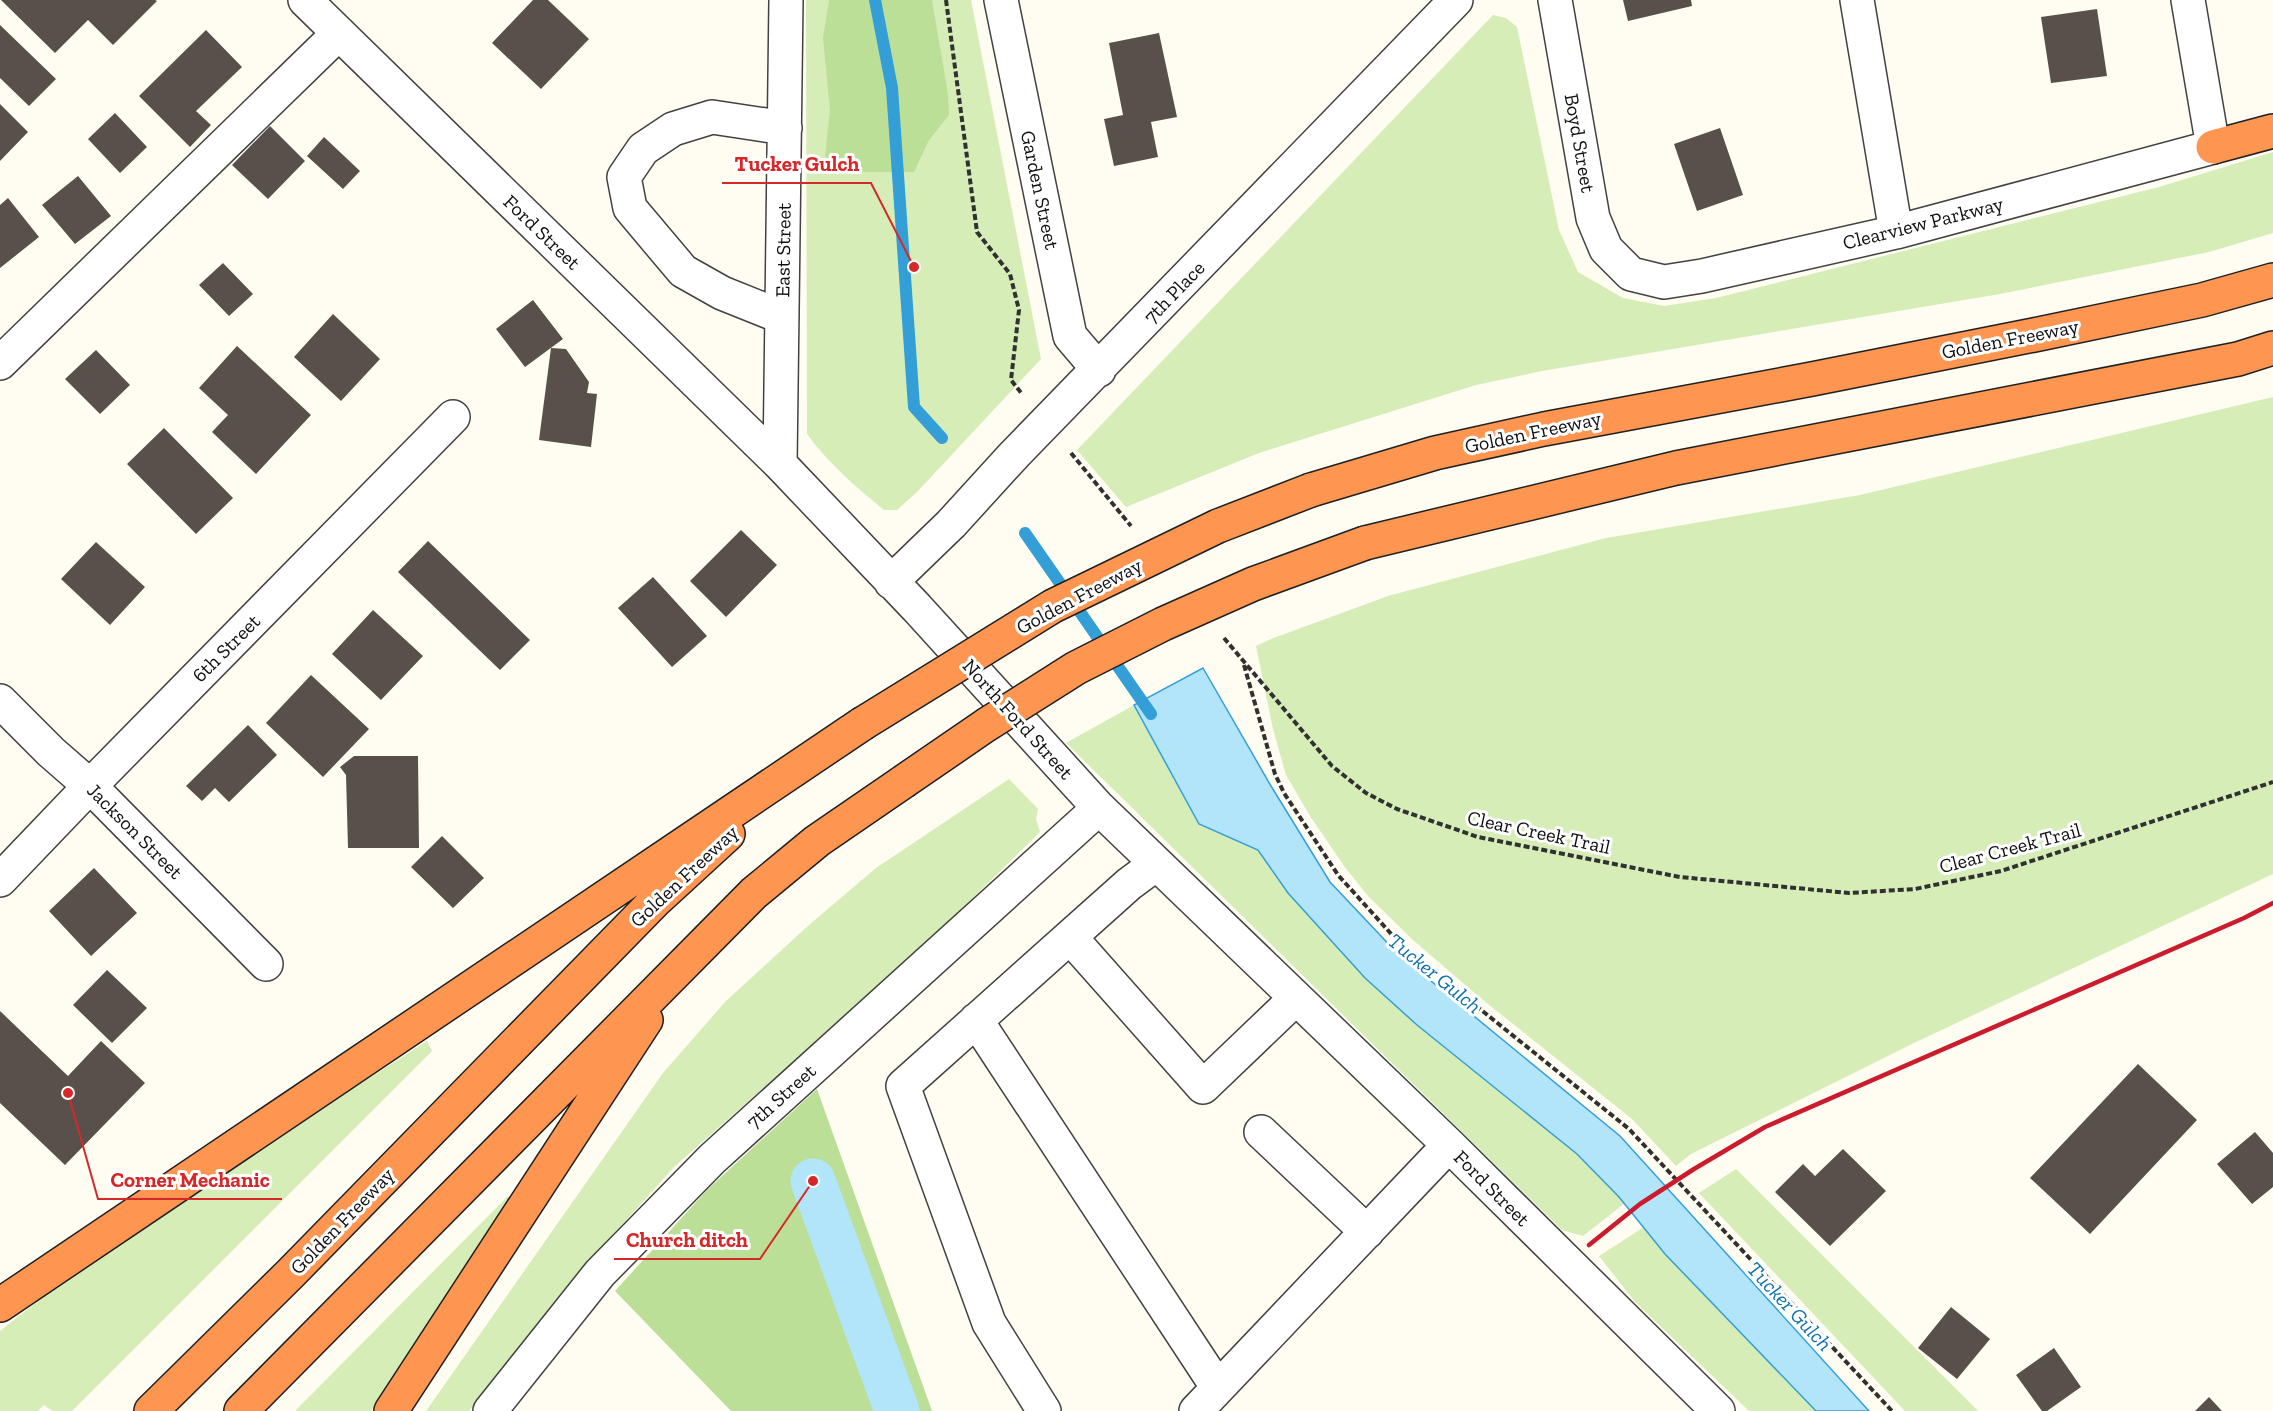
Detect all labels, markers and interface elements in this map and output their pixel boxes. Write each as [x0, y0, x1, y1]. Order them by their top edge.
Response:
street label: Boyd Street [1559, 92, 1601, 195]
street label: Garden Street [1016, 128, 1064, 252]
callout: Tucker Gulch [722, 144, 871, 183]
text: Tucker Gulch [734, 151, 860, 176]
street label: Ford Street [499, 189, 586, 275]
street label: Clearview Parkway [1840, 191, 2006, 255]
street label: East Street [770, 202, 796, 298]
street label: 7th Place [1138, 256, 1210, 328]
street label: Golden Freeway [1940, 314, 2081, 364]
street label: Golden Freeway [1463, 406, 1604, 458]
street label: Golden Freeway [1012, 552, 1147, 639]
street label: 6th Street [187, 609, 265, 687]
street label: North Ford Street [958, 654, 1079, 785]
street label: Jackson Street [82, 778, 188, 884]
street label: Clear Creek Trail [1465, 805, 1613, 859]
street label: Clear Creek Trail [1937, 818, 2083, 878]
street label: Golden Freeway [625, 819, 743, 932]
water label: Tucker Gulch [1383, 928, 1487, 1018]
street label: 7th Street [741, 1058, 821, 1133]
street label: Ford Street [1449, 1145, 1535, 1231]
callout: Corner Mechanic [98, 1160, 282, 1199]
street label: Golden Freeway [285, 1162, 399, 1279]
text: Corner Mechanic [110, 1167, 270, 1192]
callout: Church ditch [614, 1220, 760, 1259]
text: Church ditch [626, 1227, 748, 1252]
water label: Tucker Gulch [1742, 1256, 1838, 1356]

